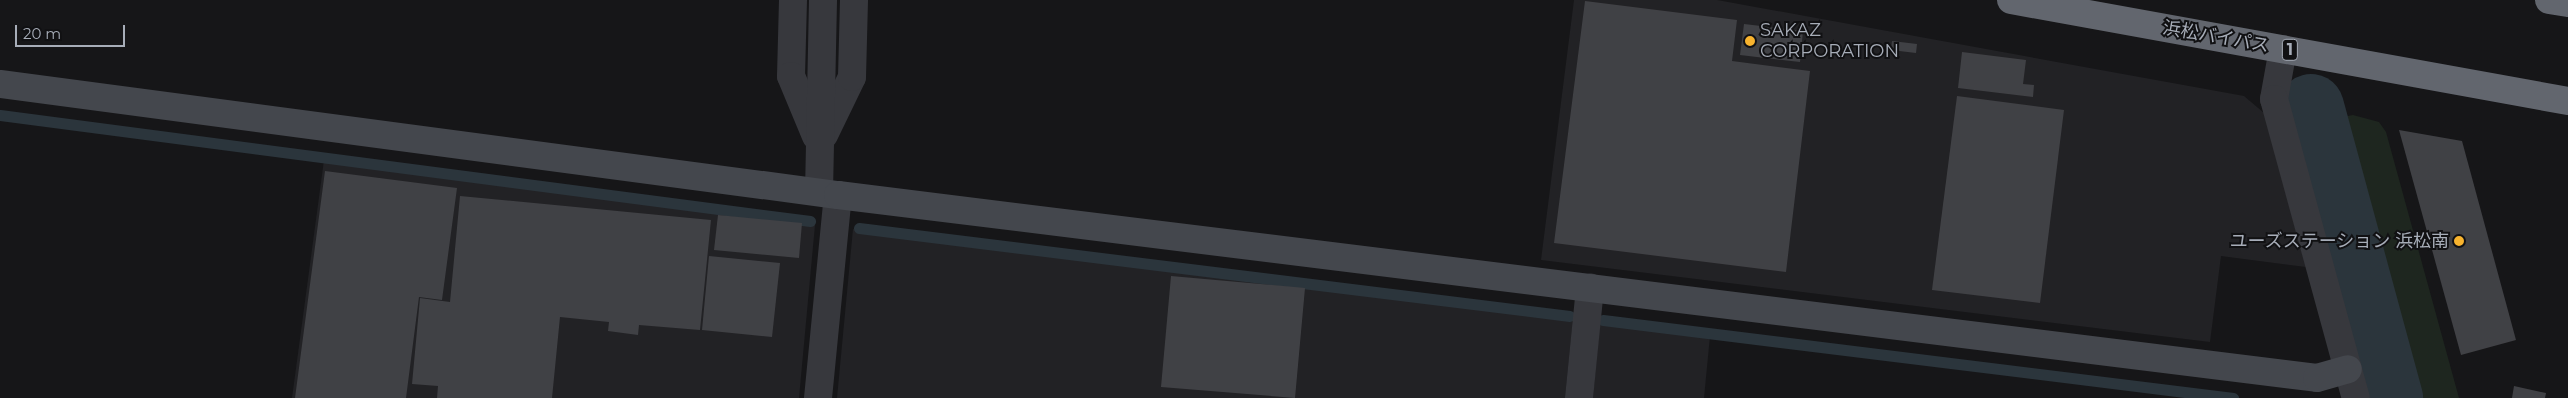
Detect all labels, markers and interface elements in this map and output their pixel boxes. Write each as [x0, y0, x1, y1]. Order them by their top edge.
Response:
scale bar [18, 15, 128, 47]
street label: 浜松バイパス [2161, 17, 2271, 57]
place label: SAKAZ CORPORATION [1760, 20, 1899, 62]
text: 20 m [23, 24, 61, 43]
marker: SAKAZ CORPORATION [1744, 35, 1756, 47]
road number: 1 [2281, 36, 2299, 64]
place label: ユーズステーション 浜松南 [2228, 230, 2449, 252]
marker: ユーズステーション 浜松南 [2453, 235, 2465, 247]

